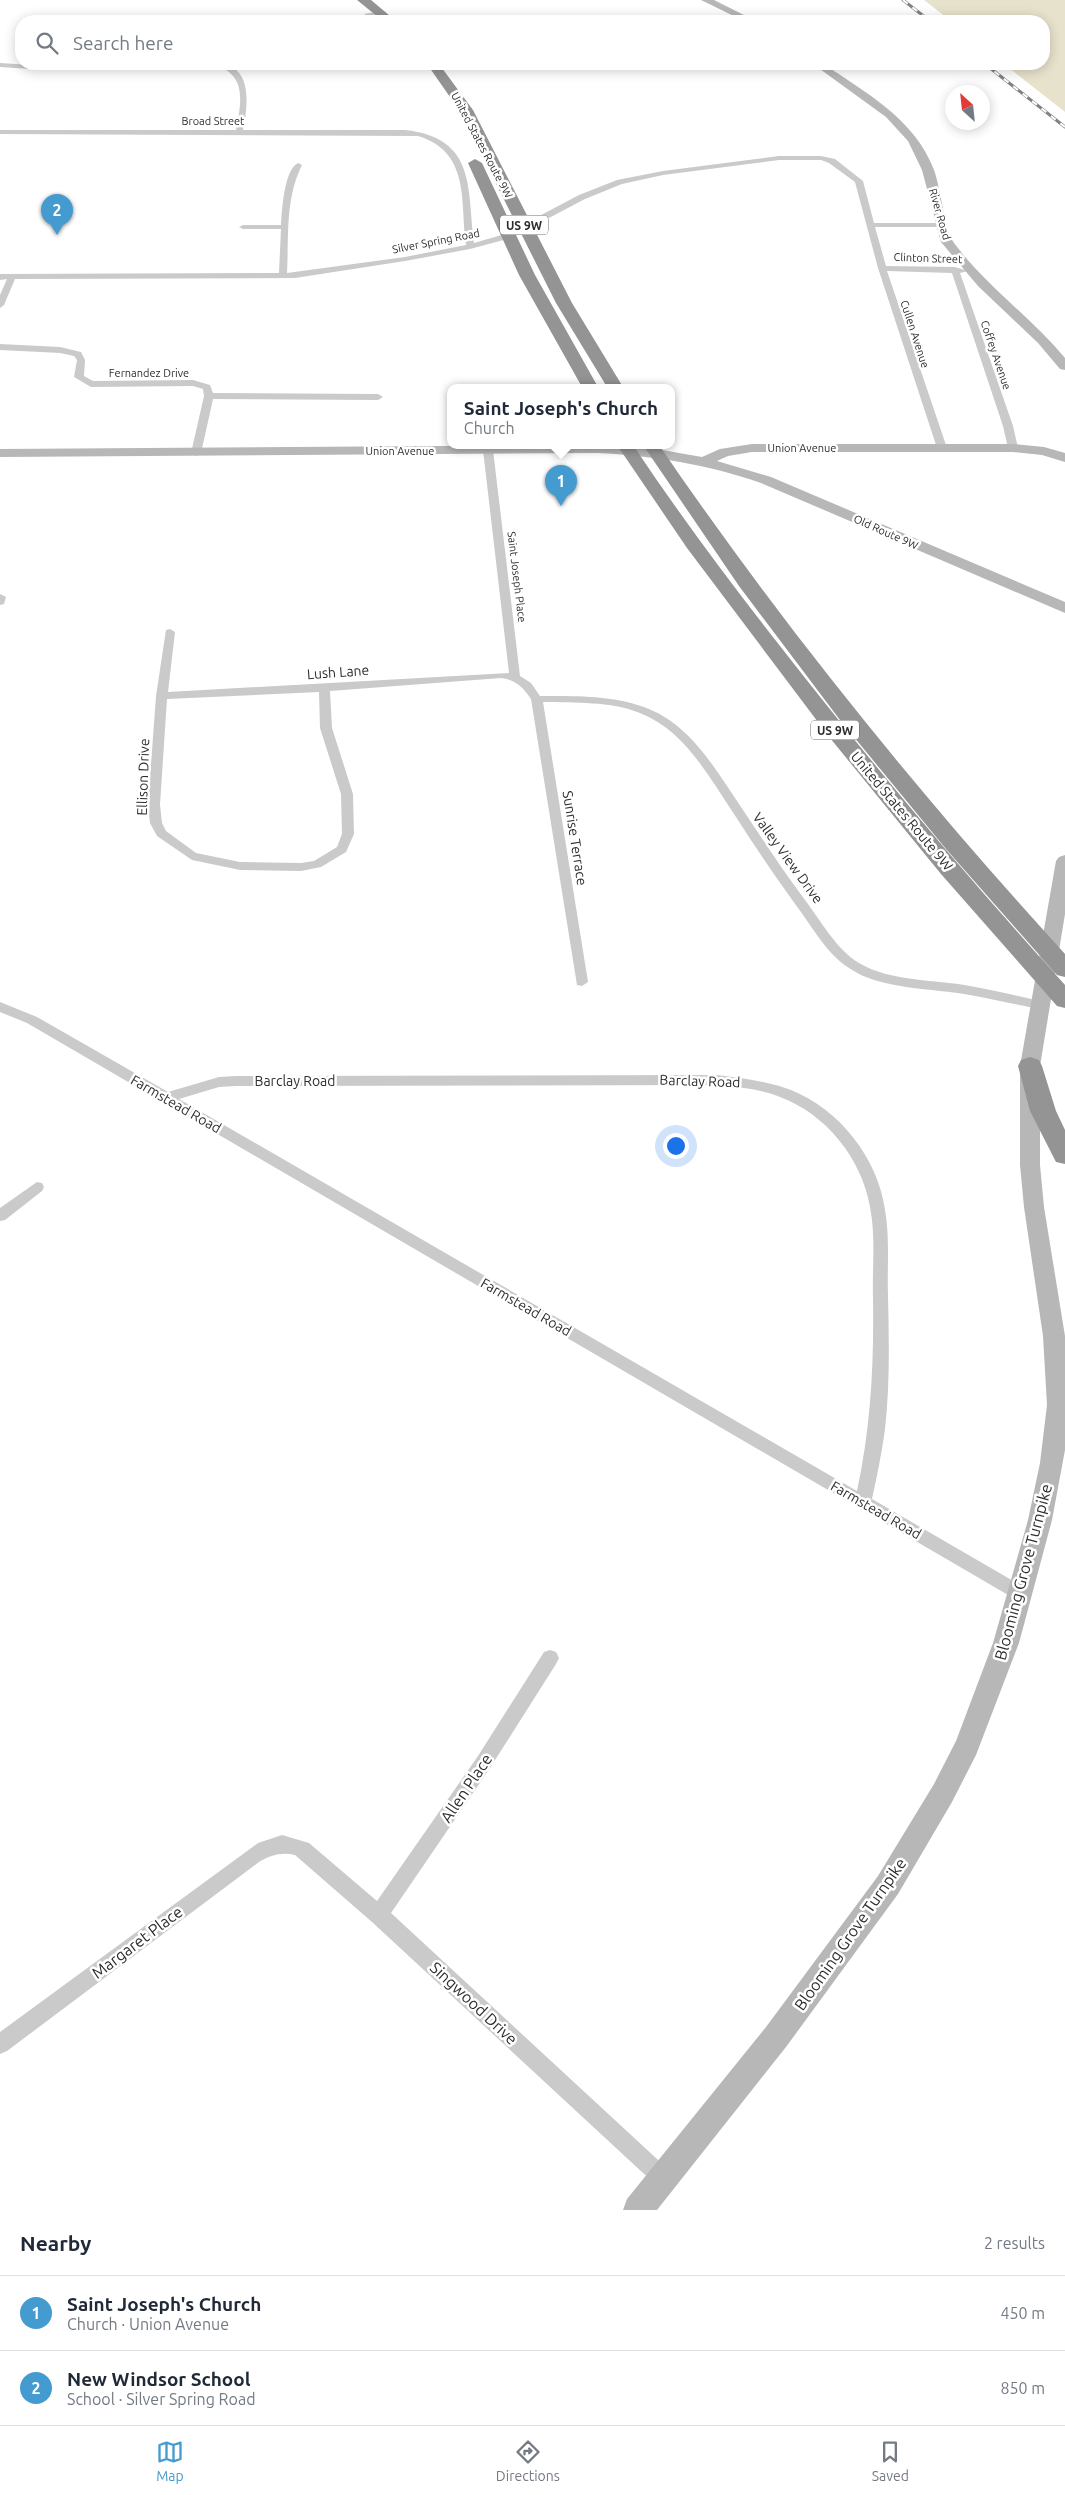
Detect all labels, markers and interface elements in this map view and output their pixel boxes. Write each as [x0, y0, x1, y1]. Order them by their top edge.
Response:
search box [15, 15, 1050, 70]
icon: search [33, 29, 61, 57]
text: Search here [73, 32, 173, 54]
north arrow [945, 85, 990, 130]
street label: United States Route 9W [449, 90, 515, 200]
street label: Broad Street [182, 115, 245, 127]
street label: River Road [927, 187, 953, 241]
pin: 2 [41, 194, 73, 235]
road number: US 9W [500, 216, 548, 234]
street label: Silver Spring Road [391, 227, 481, 255]
street label: Clinton Street [893, 251, 963, 265]
street label: Cullen Avenue [898, 299, 932, 369]
street label: Coffey Avenue [979, 319, 1013, 391]
street label: Fernandez Drive [109, 367, 189, 379]
popup [447, 384, 675, 449]
text: Saint Joseph's Church [464, 397, 658, 419]
text: Church [464, 419, 515, 437]
street label: Union Avenue [768, 442, 836, 454]
street label: Union Avenue [366, 445, 434, 457]
pin: 1 [545, 465, 577, 506]
street label: Old Route 9W [852, 512, 920, 552]
street label: Saint Joseph Place [505, 531, 529, 623]
street label: Lush Lane [306, 662, 370, 682]
road number: US 9W [811, 720, 859, 740]
street label: Ellison Drive [134, 738, 152, 816]
street label: United States Route 9W [848, 748, 956, 874]
street label: Sunrise Terrace [560, 789, 590, 887]
street label: Valley View Drive [750, 809, 826, 907]
street label: Farmstead Road [128, 1072, 224, 1136]
street label: Barclay Road [659, 1072, 741, 1090]
street label: Barclay Road [255, 1073, 336, 1089]
your location [663, 1133, 689, 1159]
street label: Farmstead Road [478, 1275, 574, 1339]
street label: Farmstead Road [828, 1478, 924, 1542]
street label: Blooming Grove Turnpike [991, 1482, 1055, 1662]
street label: Allen Place [437, 1750, 495, 1826]
street label: Blooming Grove Turnpike [791, 1854, 909, 2014]
street label: Margaret Place [88, 1902, 186, 1982]
street label: Singwood Drive [427, 1958, 521, 2048]
text: Nearby [20, 2231, 91, 2255]
text: 2 results [984, 2234, 1045, 2252]
text: Saint Joseph's Church [67, 2293, 261, 2315]
text: 1 [31, 2304, 41, 2322]
text: 450 m [1000, 2304, 1045, 2322]
text: Church · Union Avenue [67, 2315, 229, 2333]
text: New Windsor School [67, 2368, 251, 2390]
text: 2 [31, 2379, 41, 2397]
text: 850 m [1000, 2379, 1045, 2397]
text: School · Silver Spring Road [67, 2390, 256, 2408]
tab: Map [156, 2438, 184, 2484]
tab: Directions [496, 2438, 560, 2484]
tab: Saved [872, 2438, 909, 2484]

